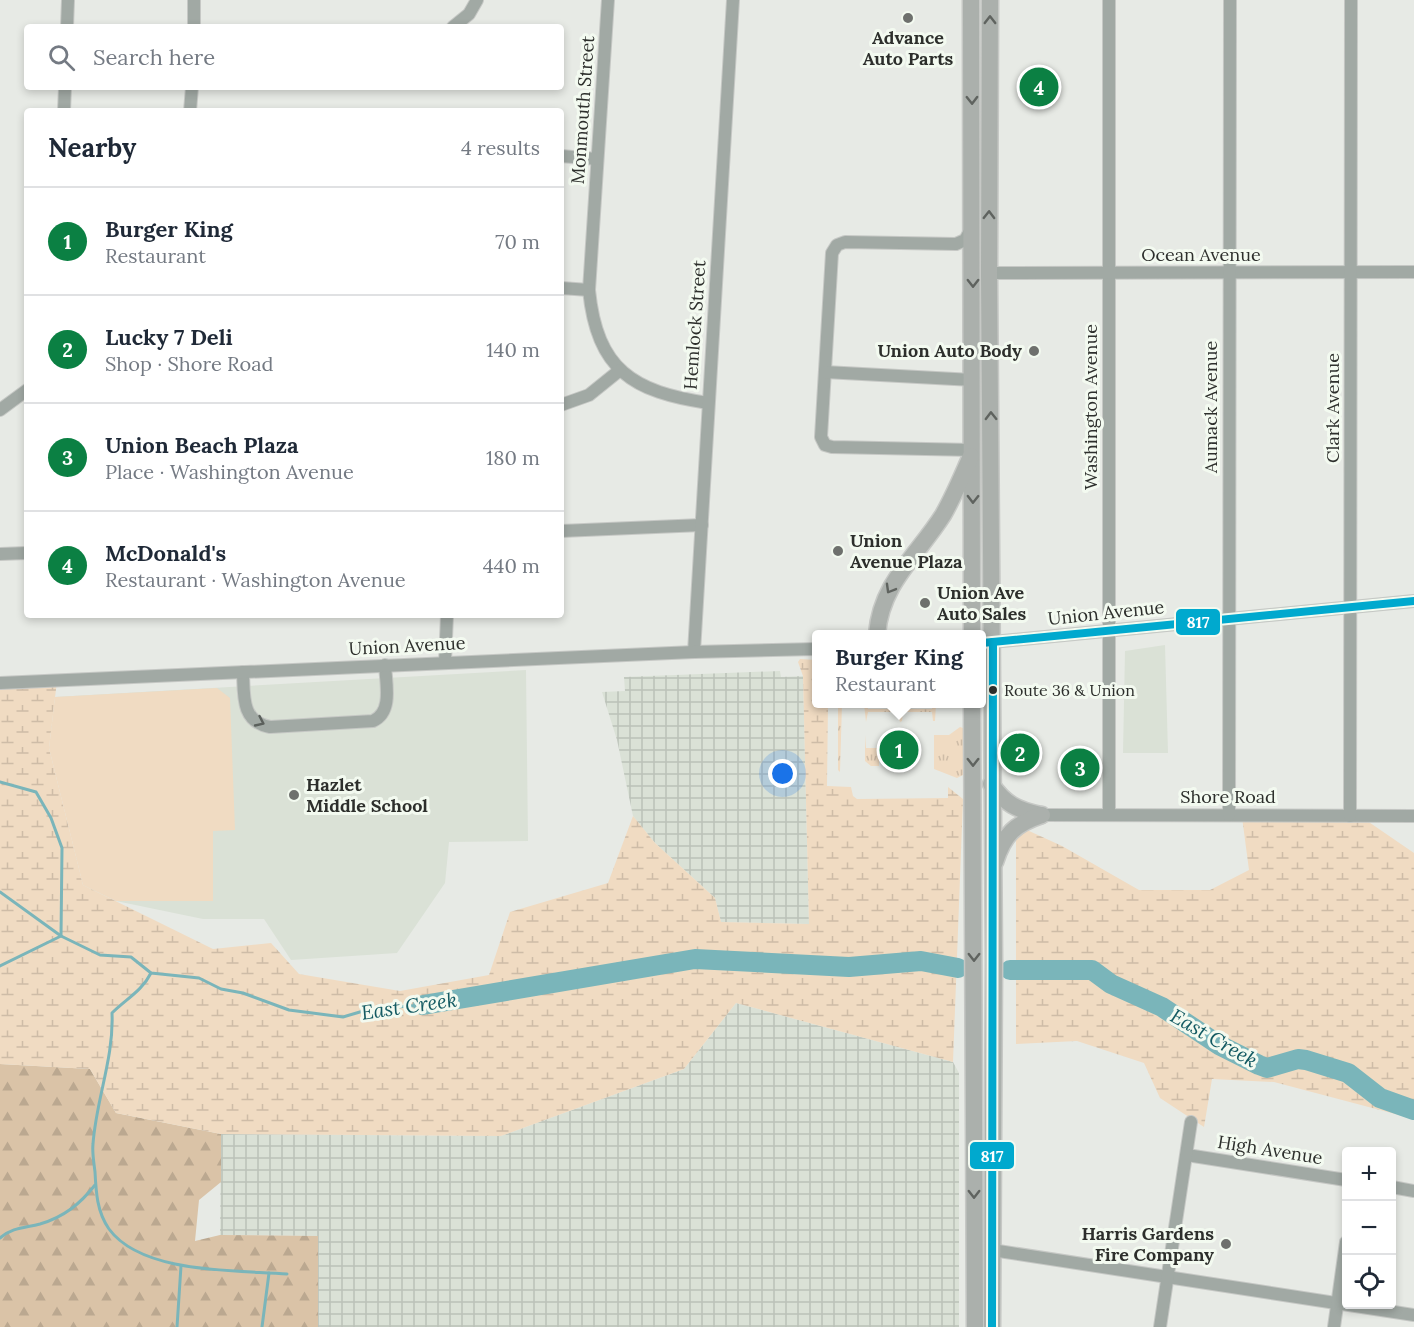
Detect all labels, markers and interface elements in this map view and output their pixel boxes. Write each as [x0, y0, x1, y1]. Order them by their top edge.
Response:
marker: Advance Auto Parts [901, 11, 915, 25]
one-way arrow [984, 15, 996, 24]
search box [24, 24, 564, 90]
place label: Advance Auto Parts [863, 26, 954, 70]
street label: Monmouth Street [566, 35, 599, 185]
icon: search [45, 41, 78, 74]
text: Search here [93, 43, 215, 71]
pin: 4 [1020, 64, 1058, 110]
one-way arrow [966, 96, 978, 105]
text: Nearby [48, 131, 136, 164]
text: 4 results [461, 135, 540, 160]
one-way arrow [983, 210, 995, 219]
text: Burger King [105, 215, 233, 243]
text: 1 [63, 229, 72, 254]
text: 70 m [495, 229, 540, 254]
text: Restaurant [105, 243, 206, 268]
street label: Ocean Avenue [1141, 243, 1261, 266]
street label: Hemlock Street [678, 259, 711, 391]
one-way arrow [967, 279, 979, 288]
text: Lucky 7 Deli [105, 323, 233, 351]
street label: Washington Avenue [1079, 324, 1102, 490]
text: 2 [62, 337, 73, 362]
text: 140 m [486, 337, 540, 362]
place label: Union Auto Body [877, 339, 1022, 362]
street label: Aumack Avenue [1199, 341, 1222, 474]
marker: Union Auto Body [1027, 344, 1041, 358]
text: Shop · Shore Road [105, 351, 274, 376]
street label: Clark Avenue [1321, 353, 1344, 463]
one-way arrow [984, 411, 997, 420]
text: Union Beach Plaza [105, 431, 299, 459]
text: 3 [62, 445, 73, 470]
text: 180 m [486, 445, 540, 470]
text: Place · Washington Avenue [105, 459, 354, 484]
one-way arrow [967, 495, 979, 504]
place label: Union Avenue Plaza [850, 529, 963, 573]
text: McDonald's [105, 539, 226, 567]
marker: Union Avenue Plaza [831, 544, 845, 558]
text: 4 [62, 553, 73, 578]
text: 440 m [483, 553, 540, 578]
text: Restaurant · Washington Avenue [105, 567, 406, 592]
place label: Union Ave Auto Sales [937, 581, 1027, 625]
one-way arrow [886, 583, 897, 593]
street label: Union Avenue [1047, 595, 1165, 630]
marker: Union Ave Auto Sales [918, 596, 932, 610]
line badge: 817 [1175, 608, 1221, 636]
text: 817 [1186, 612, 1210, 632]
popup [812, 630, 986, 708]
street label: Union Avenue [348, 631, 466, 660]
text: Burger King [835, 643, 963, 671]
text: Restaurant [835, 671, 936, 696]
place label: Route 36 & Union [1004, 680, 1135, 700]
marker: Route 36 & Union [987, 684, 999, 696]
one-way arrow [254, 715, 265, 727]
pin: 1 [880, 728, 918, 772]
pin: 2 [1000, 730, 1040, 776]
pin: 3 [1060, 746, 1100, 790]
one-way arrow [967, 757, 979, 766]
your location [768, 759, 797, 788]
place label: Hazlet Middle School [306, 773, 428, 817]
street label: Shore Road [1180, 785, 1276, 808]
marker: Hazlet Middle School [287, 788, 301, 802]
one-way arrow [968, 952, 980, 961]
water label: East Creek [359, 986, 458, 1025]
water label: East Creek [1166, 1003, 1262, 1073]
street label: High Avenue [1216, 1130, 1324, 1169]
line badge: 817 [969, 1141, 1015, 1170]
text: 817 [980, 1146, 1004, 1166]
map controls [1342, 1147, 1396, 1309]
button: + [1342, 1147, 1396, 1201]
one-way arrow [968, 1189, 980, 1198]
button: − [1342, 1201, 1396, 1255]
place label: Harris Gardens Fire Company [1082, 1222, 1214, 1266]
marker: Harris Gardens Fire Company [1219, 1237, 1233, 1251]
button: locate [1342, 1255, 1396, 1309]

